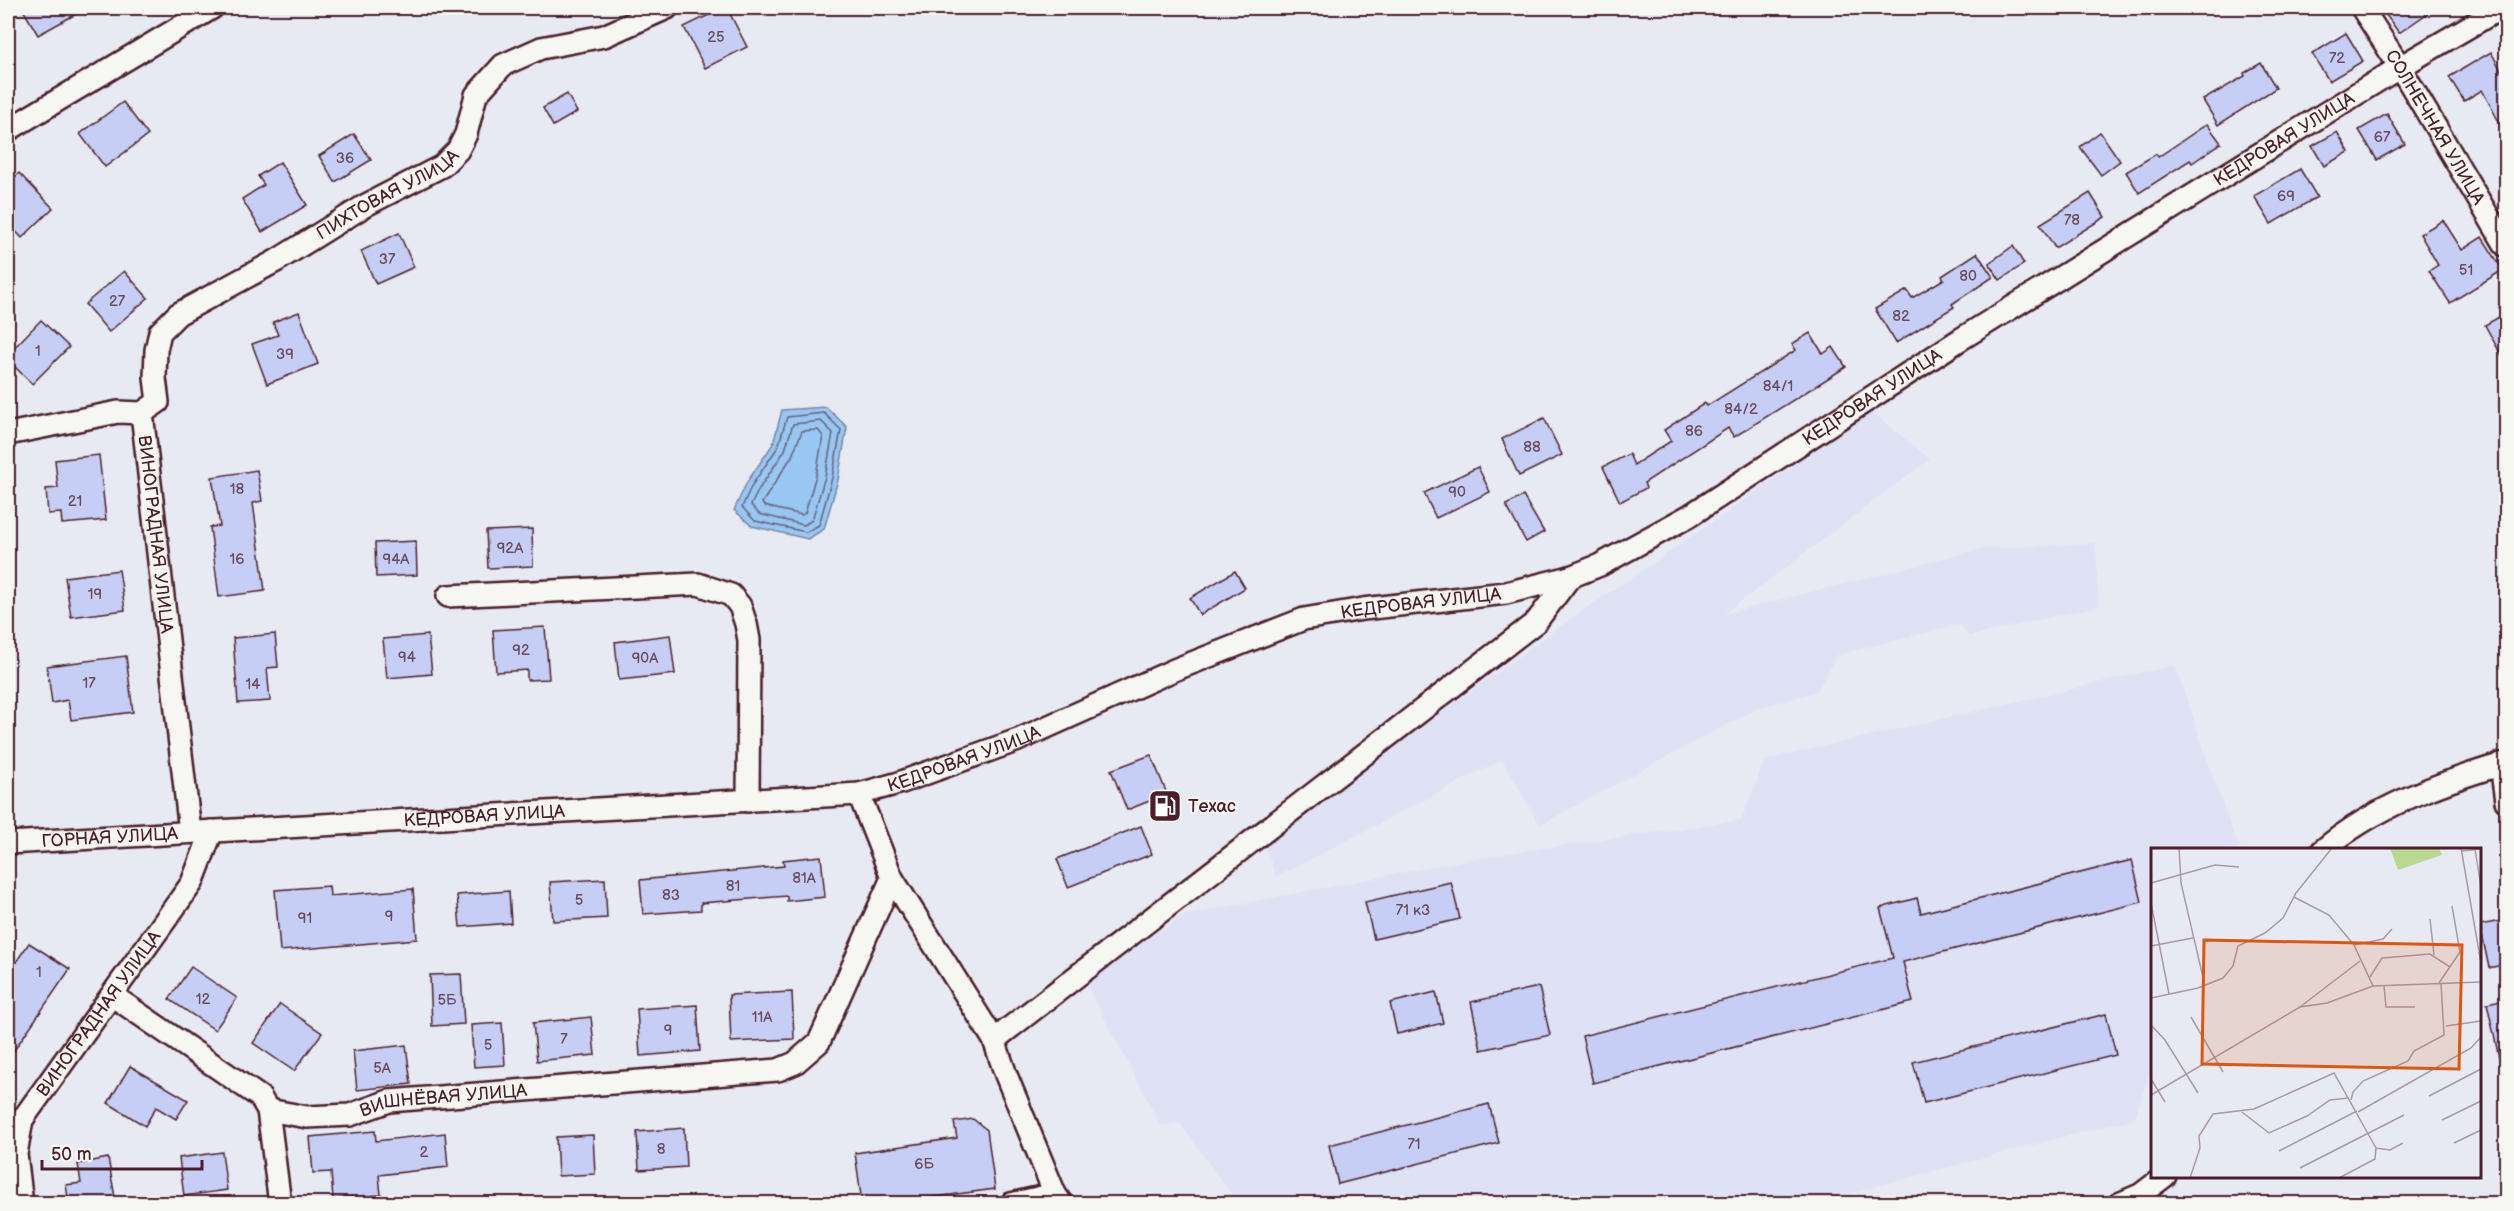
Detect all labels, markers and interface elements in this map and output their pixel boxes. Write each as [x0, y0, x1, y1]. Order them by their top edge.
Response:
house number: 25 [707, 28, 725, 47]
street label: СОЛНЕЧНАЯ УЛИЦА [2381, 46, 2489, 209]
house number: 72 [2329, 49, 2345, 68]
street label: КЕДРОВАЯ УЛИЦА [2210, 88, 2358, 191]
house number: 67 [2374, 128, 2391, 147]
street label: ПИХТОВАЯ УЛИЦА [313, 145, 463, 244]
house number: 36 [336, 149, 354, 168]
house number: 69 [2277, 187, 2295, 206]
house number: 78 [2064, 211, 2080, 230]
house number: 37 [379, 250, 396, 269]
house number: 51 [2459, 261, 2473, 280]
house number: 80 [1959, 267, 1977, 286]
house number: 27 [109, 292, 126, 311]
house number: 82 [1892, 307, 1910, 326]
house number: 1 [35, 342, 41, 361]
street label: КЕДРОВАЯ УЛИЦА [1799, 344, 1946, 450]
house number: 39 [276, 345, 294, 364]
house number: 84/1 [1763, 377, 1793, 396]
house number: 84/2 [1724, 400, 1758, 419]
house number: 86 [1685, 422, 1703, 441]
street label: ВИНОГРАДНАЯ УЛИЦА [134, 434, 177, 634]
house number: 88 [1523, 438, 1541, 457]
house number: 18 [230, 480, 245, 499]
house number: 90 [1448, 483, 1466, 502]
house number: 21 [68, 492, 82, 511]
house number: 92А [497, 539, 524, 558]
house number: 16 [230, 550, 244, 569]
house number: 94А [383, 550, 410, 569]
street label: КЕДРОВАЯ УЛИЦА [1339, 584, 1502, 624]
house number: 19 [88, 585, 102, 604]
house number: 92 [512, 641, 530, 660]
house number: 94 [398, 648, 416, 667]
house number: 90А [632, 649, 659, 668]
house number: 17 [82, 674, 96, 693]
house number: 14 [246, 675, 260, 694]
street label: КЕДРОВАЯ УЛИЦА [885, 721, 1044, 797]
fuel station icon: Техас [1147, 788, 1183, 824]
place label: Техас [1188, 796, 1236, 817]
street label: КЕДРОВАЯ УЛИЦА [403, 801, 566, 831]
street label: ГОРНАЯ УЛИЦА [41, 823, 179, 852]
inset map [2151, 848, 2481, 1178]
house number: 81А [792, 869, 817, 888]
house number: 81 [726, 877, 740, 896]
house number: 83 [662, 886, 680, 905]
house number: 5 [575, 891, 583, 910]
house number: 71 к3 [1396, 901, 1430, 920]
house number: 9 [385, 907, 393, 926]
house number: 91 [298, 909, 312, 928]
street label: ВИНОГРАДНАЯ УЛИЦА [32, 927, 165, 1101]
house number: 1 [36, 963, 42, 982]
house number: 12 [196, 990, 210, 1009]
house number: 5Б [438, 991, 457, 1010]
house number: 11А [752, 1008, 773, 1027]
house number: 9 [664, 1021, 672, 1040]
house number: 7 [560, 1030, 568, 1049]
house number: 5 [484, 1036, 492, 1055]
house number: 5А [373, 1059, 392, 1078]
street label: ВИШНЁВАЯ УЛИЦА [357, 1080, 528, 1122]
scale bar [42, 1133, 202, 1171]
house number: 71 [1407, 1135, 1421, 1154]
house number: 8 [657, 1140, 666, 1159]
house number: 2 [420, 1143, 429, 1162]
text: 50 m [51, 1144, 92, 1165]
house number: 6Б [914, 1155, 934, 1174]

